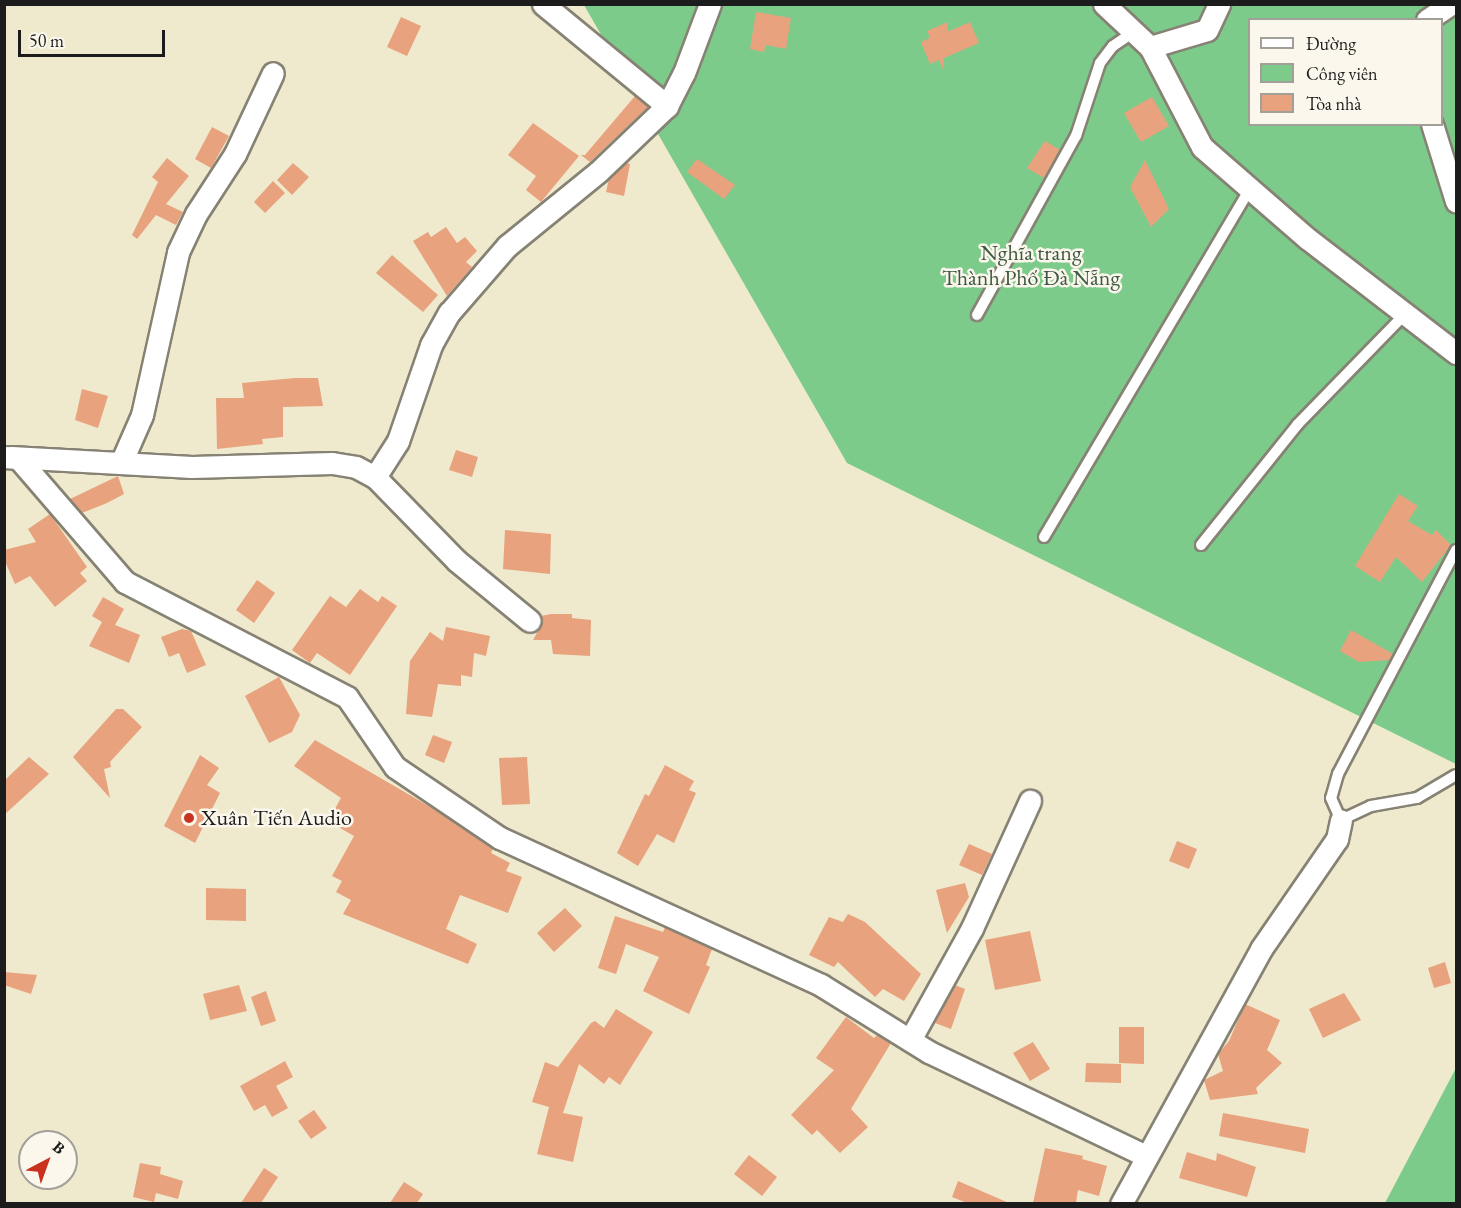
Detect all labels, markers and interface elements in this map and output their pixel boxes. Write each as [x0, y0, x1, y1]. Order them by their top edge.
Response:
scale bar [21, 18, 168, 56]
legend [1248, 18, 1443, 126]
text: 50 m [29, 29, 64, 52]
text: Đường [1306, 32, 1356, 55]
text: Công viên [1306, 62, 1377, 85]
text: Tòa nhà [1306, 92, 1361, 115]
park label: Nghĩa trang Thành Phố Đà Nẵng [942, 239, 1120, 290]
place label: Xuân Tiến Audio [201, 805, 352, 831]
marker: Xuân Tiến Audio [182, 811, 196, 825]
north arrow [18, 1130, 78, 1190]
text: B [48, 1136, 69, 1159]

